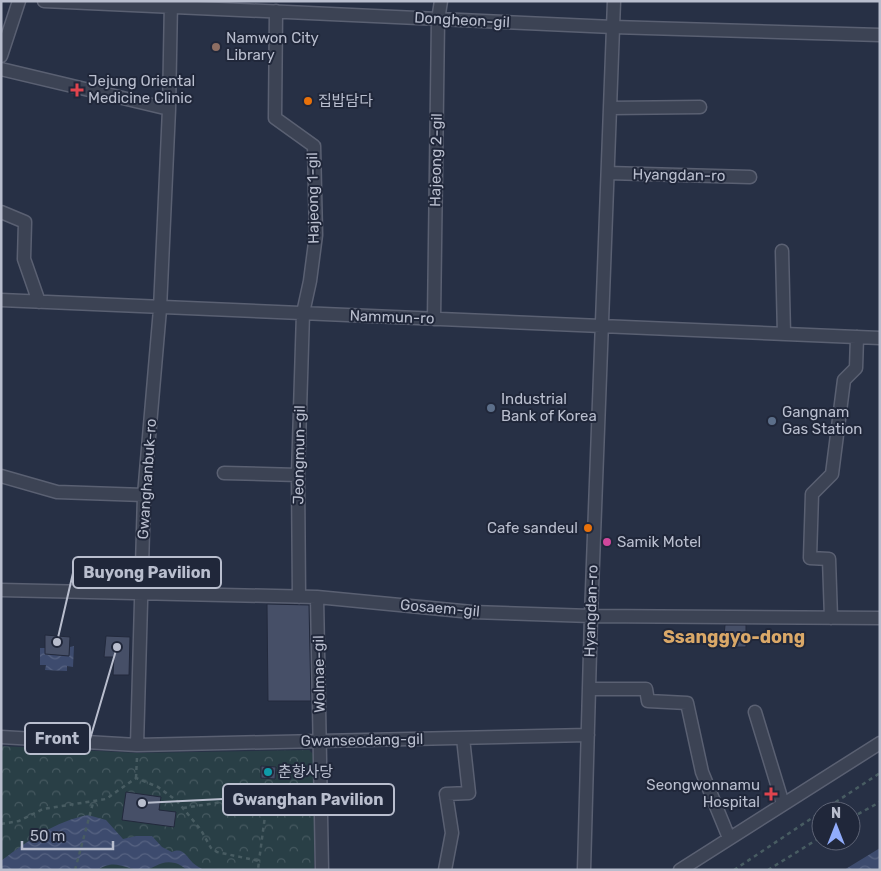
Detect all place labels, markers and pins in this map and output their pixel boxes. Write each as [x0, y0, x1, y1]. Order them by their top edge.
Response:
place label: Namwon City Library [226, 29, 319, 64]
marker: Namwon City Library [210, 41, 222, 53]
place label: Jejung Oriental Medicine Clinic [88, 72, 195, 107]
marker: Jejung Oriental Medicine Clinic [70, 83, 84, 97]
place label: 집밥담다 [318, 92, 373, 110]
marker: 집밥담다 [302, 95, 314, 107]
place label: Industrial Bank of Korea [501, 390, 597, 425]
marker: Industrial Bank of Korea [485, 402, 497, 414]
place label: Gangnam Gas Station [782, 403, 862, 438]
marker: Gangnam Gas Station [766, 415, 778, 427]
place label: Cafe sandeul [487, 519, 578, 537]
marker: Cafe sandeul [582, 522, 594, 534]
place label: Samik Motel [617, 533, 701, 551]
marker: Samik Motel [601, 536, 613, 548]
callout: Buyong Pavilion [73, 557, 221, 588]
callout: Front [25, 723, 90, 754]
place label: 춘향사당 [278, 763, 333, 781]
marker: 춘향사당 [262, 766, 274, 778]
place label: Seongwonnamu Hospital [646, 776, 760, 811]
callout: Gwanghan Pavilion [223, 784, 394, 815]
marker: Seongwonnamu Hospital [764, 787, 778, 801]

